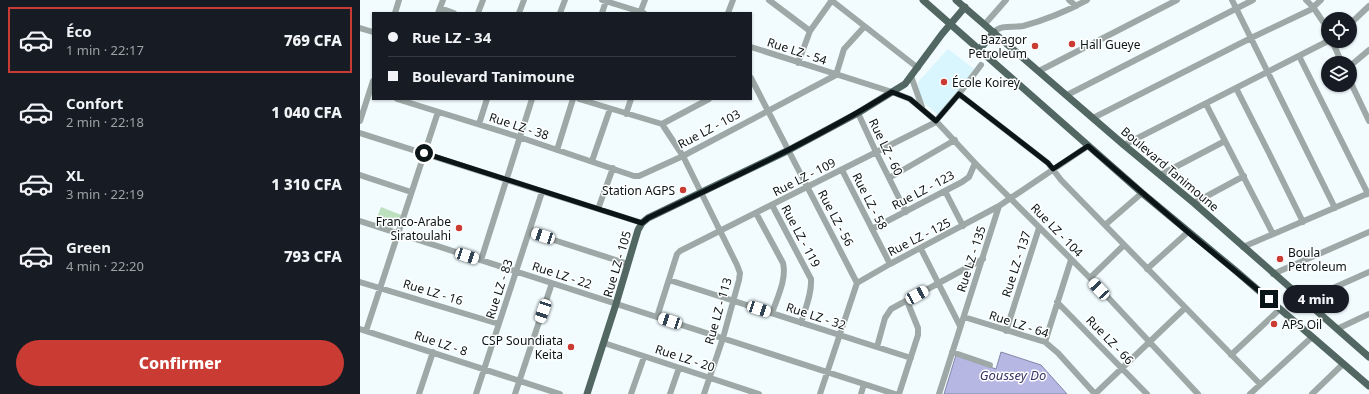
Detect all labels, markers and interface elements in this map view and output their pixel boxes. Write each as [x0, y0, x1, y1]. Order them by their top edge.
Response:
map controls [1321, 12, 1357, 92]
button: locate [1321, 12, 1357, 48]
text: Éco [66, 21, 92, 41]
icon: car [18, 22, 54, 58]
text: Rue LZ - 34 [412, 27, 491, 47]
text: 769 CFA [284, 30, 342, 50]
place label: Bazagor Petroleum [968, 31, 1027, 62]
street label: Rue LZ - 54 [765, 33, 829, 69]
place label: Hall Gueye [1080, 36, 1141, 53]
marker: Hall Gueye [1067, 39, 1077, 49]
text: 1 min · 22:17 [66, 41, 144, 59]
marker: Bazagor Petroleum [1030, 41, 1040, 51]
button: layers [1321, 56, 1357, 92]
text: Boulevard Tanimoune [412, 66, 575, 86]
place label: École Koirey [952, 74, 1021, 91]
marker: École Koirey [939, 77, 949, 87]
text: Confort [66, 93, 123, 113]
icon: car [18, 94, 54, 130]
text: 1 040 CFA [271, 102, 342, 122]
street label: Rue LZ - 103 [675, 105, 743, 153]
street label: Rue LZ - 38 [487, 108, 551, 144]
text: 2 min · 22:18 [66, 113, 144, 131]
street label: Rue LZ - 60 [865, 116, 907, 179]
street label: Boulevard Tanimoune [1117, 123, 1223, 215]
route start [415, 144, 433, 162]
street label: Rue LZ - 109 [770, 154, 839, 200]
text: XL [66, 165, 84, 185]
icon: car [18, 166, 54, 202]
street label: Rue LZ - 123 [889, 166, 957, 214]
street label: Rue LZ - 58 [848, 170, 892, 232]
text: 1 310 CFA [271, 174, 342, 194]
place label: Station AGPS [602, 182, 675, 199]
text: 3 min · 22:19 [66, 185, 144, 203]
marker: Station AGPS [678, 185, 688, 195]
street label: Rue LZ - 56 [814, 187, 858, 249]
street label: Rue LZ - 104 [1027, 199, 1087, 261]
street label: Rue LZ - 119 [777, 202, 825, 270]
place label: Franco-Arabe Siratoulahi [376, 213, 451, 244]
street label: Rue LZ - 125 [885, 214, 954, 260]
marker: Franco-Arabe Siratoulahi [454, 223, 464, 233]
street label: Rue LZ - 135 [952, 224, 990, 294]
car [530, 227, 556, 245]
street label: Rue LZ - 105 [599, 229, 635, 299]
street label: Rue LZ - 137 [997, 229, 1035, 299]
text: Green [66, 237, 111, 257]
icon: car [18, 238, 54, 274]
place label: Boula Petroleum [1288, 244, 1347, 275]
text: 793 CFA [284, 246, 342, 266]
car [454, 247, 480, 265]
marker: Boula Petroleum [1275, 254, 1285, 264]
text: 4 min · 22:20 [66, 257, 144, 275]
street label: Rue LZ - 83 [481, 257, 517, 321]
street label: Rue LZ - 22 [530, 257, 594, 293]
street label: Rue LZ - 16 [401, 275, 465, 309]
street label: Rue LZ - 113 [700, 276, 736, 346]
car [1086, 276, 1112, 302]
car [904, 284, 930, 306]
callout: 4 min [1283, 285, 1349, 313]
route end [1260, 290, 1278, 308]
text: 4 min [1298, 290, 1334, 308]
car [533, 298, 553, 324]
street label: Rue LZ - 32 [784, 298, 848, 334]
car [746, 300, 772, 318]
street label: Rue LZ - 64 [987, 306, 1051, 342]
car [657, 312, 683, 330]
street label: Rue LZ - 66 [1082, 312, 1138, 368]
place label: APS Oil [1282, 316, 1322, 333]
marker: APS Oil [1269, 319, 1279, 329]
street label: Rue LZ - 8 [412, 326, 470, 360]
place label: CSP Soundiata Keita [481, 332, 563, 363]
button: Confirmer [16, 340, 344, 386]
street label: Rue LZ - 20 [653, 340, 717, 376]
marker: CSP Soundiata Keita [566, 342, 576, 352]
water label: Goussey Do [980, 366, 1046, 384]

